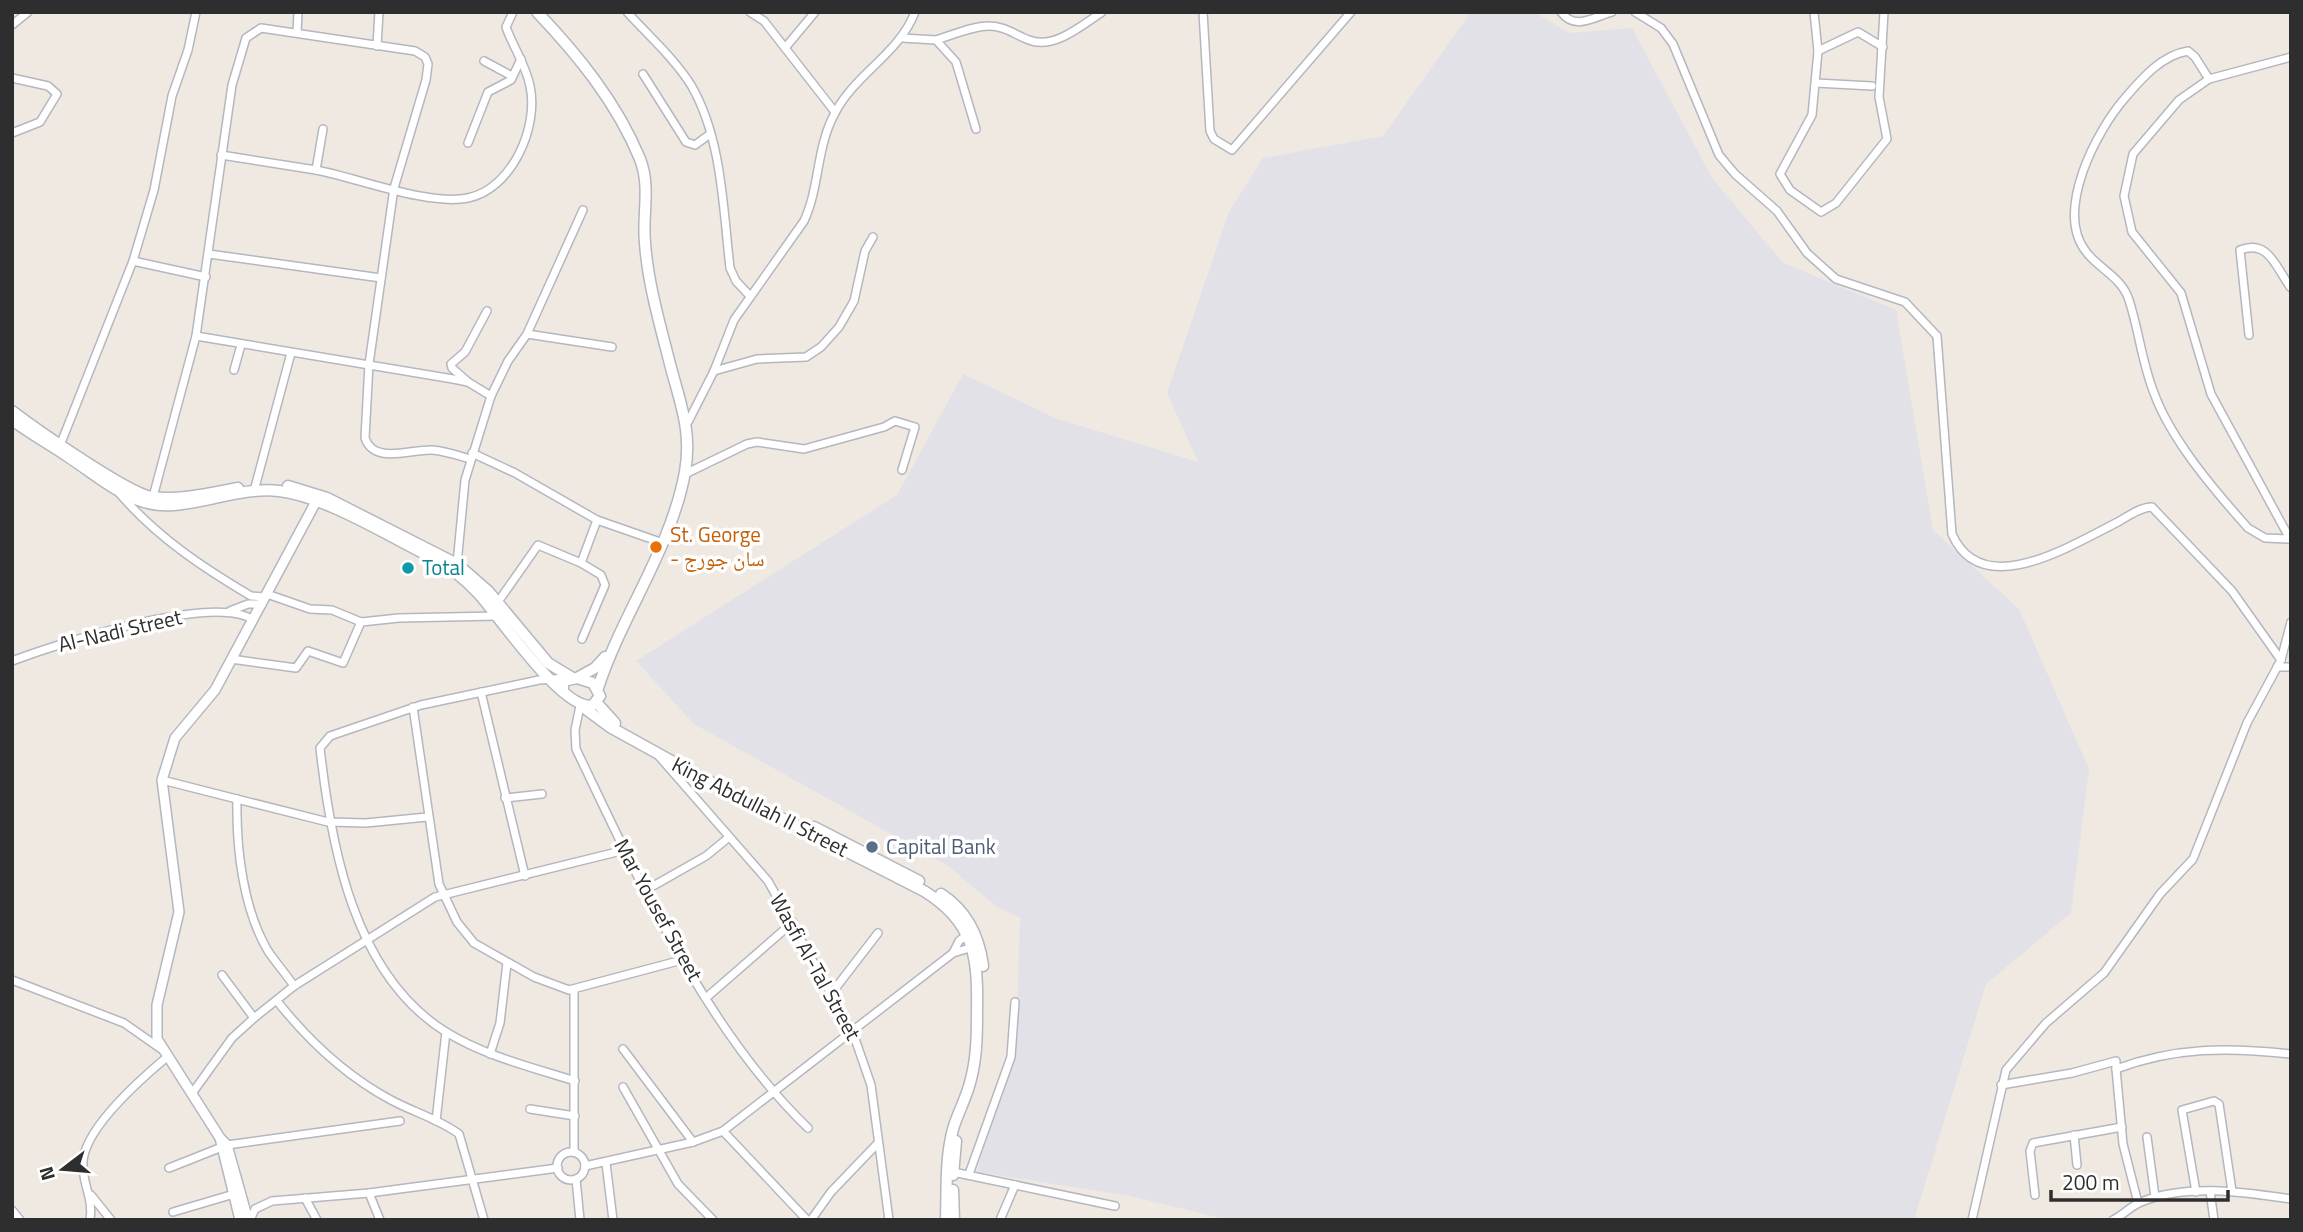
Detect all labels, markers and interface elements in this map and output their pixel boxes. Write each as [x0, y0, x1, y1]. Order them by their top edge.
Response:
place label: St. George - سان جورج [670, 518, 765, 574]
marker: St. George - سان جورج [648, 539, 664, 555]
place label: Total [422, 551, 465, 583]
marker: Total [400, 560, 416, 576]
street label: Al-Nadi Street [55, 600, 185, 660]
street label: King Abdullah II Street [667, 748, 855, 865]
place label: Capital Bank [886, 830, 996, 862]
street label: Mar Yousef Street [607, 833, 712, 987]
marker: Capital Bank [864, 839, 880, 855]
street label: Wasfi Al-Tal Street [762, 887, 870, 1046]
north arrow [28, 1134, 98, 1204]
scale bar [2051, 1158, 2228, 1202]
text: N [30, 1163, 62, 1184]
text: 200 m [2062, 1166, 2119, 1198]

